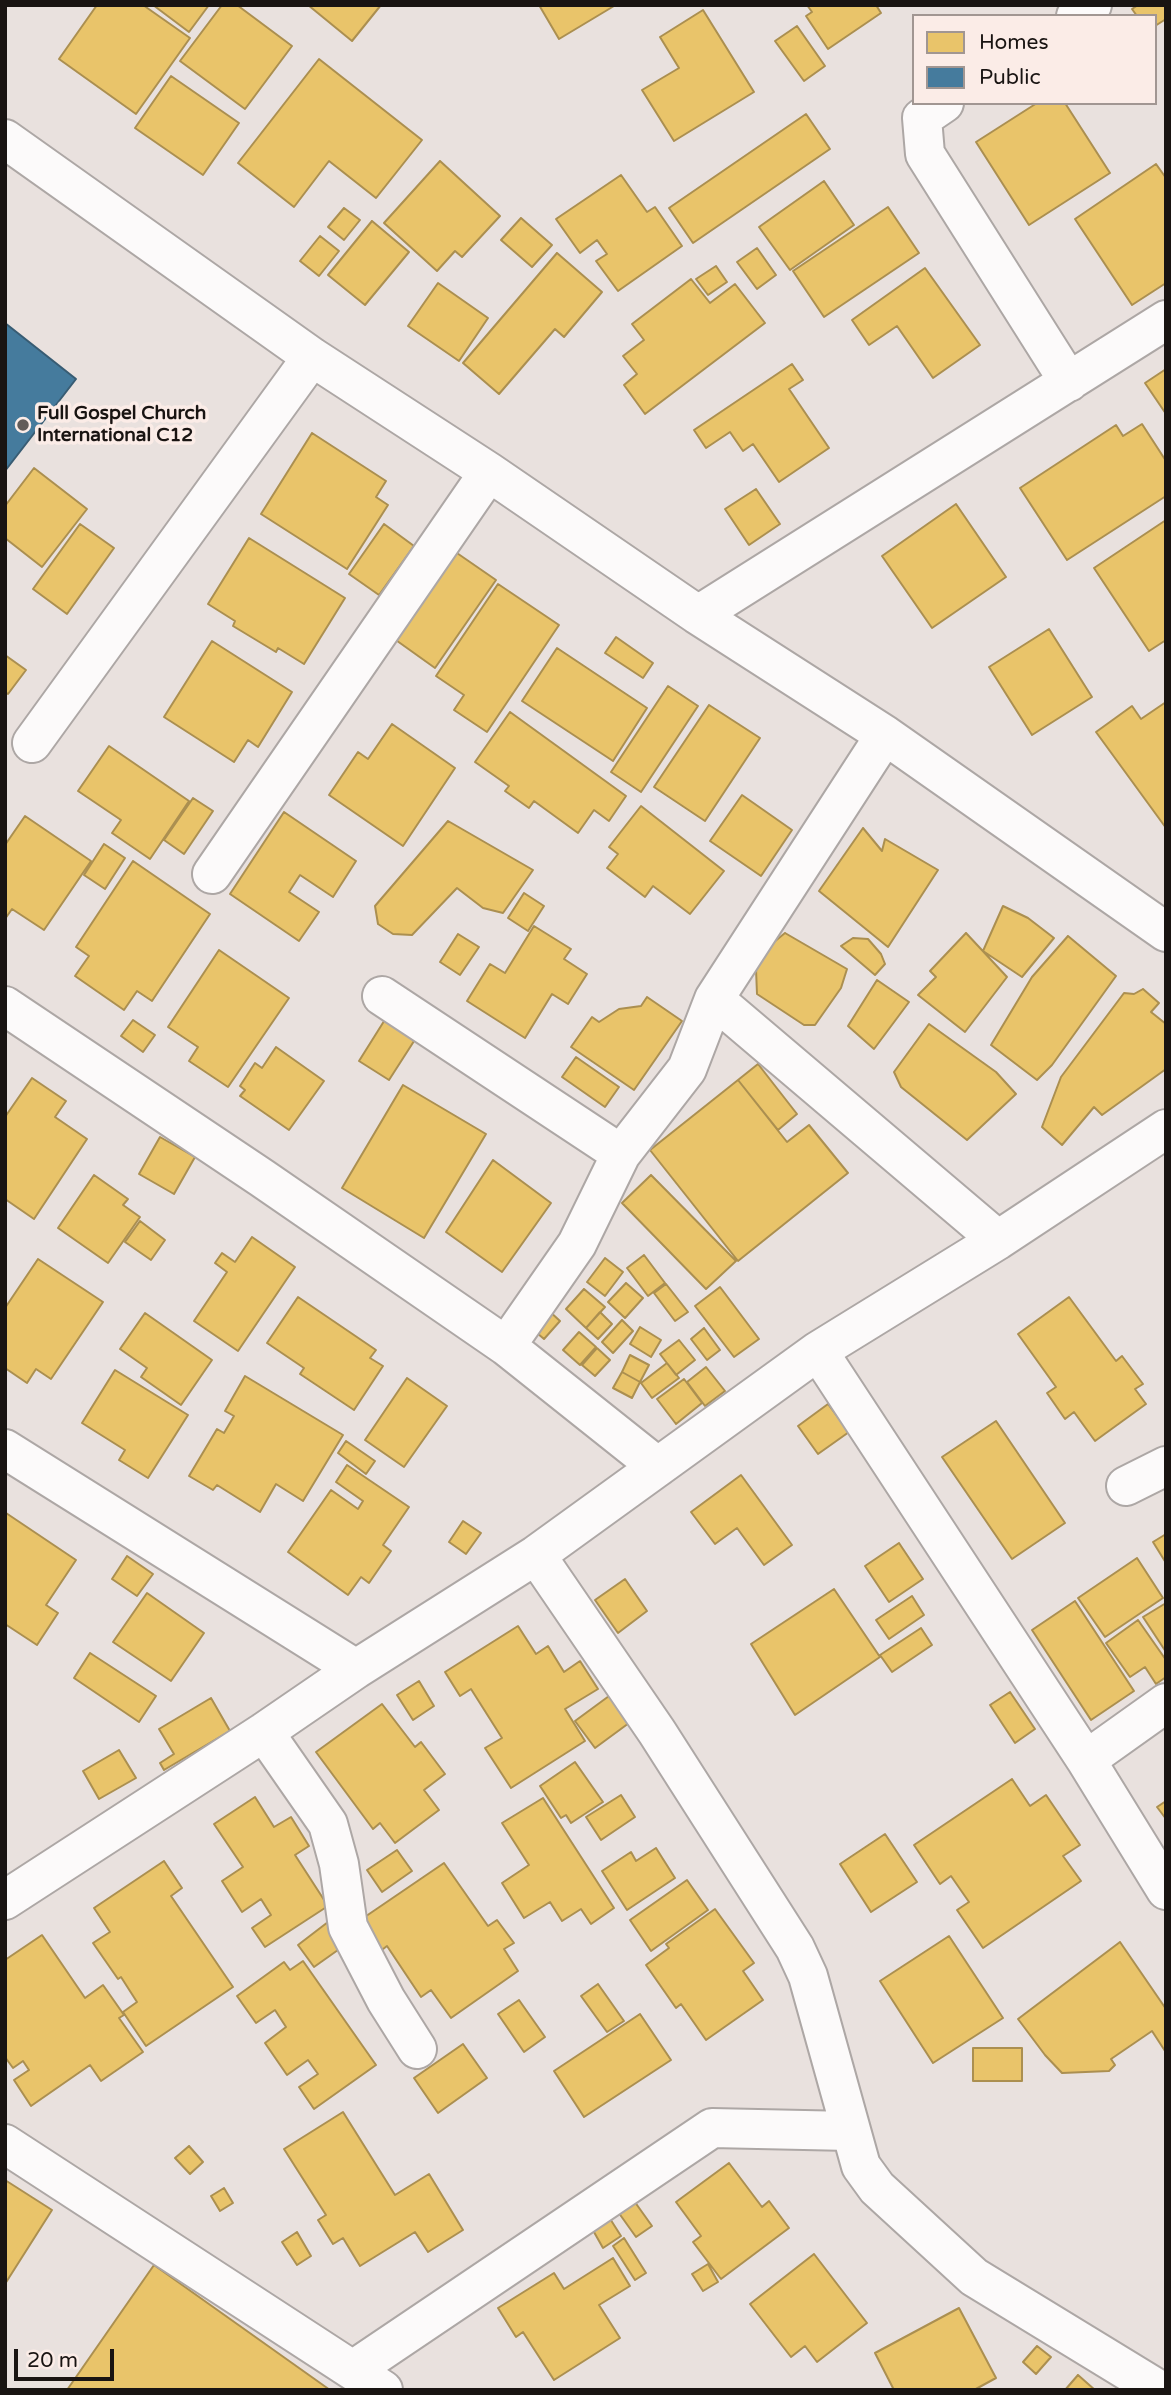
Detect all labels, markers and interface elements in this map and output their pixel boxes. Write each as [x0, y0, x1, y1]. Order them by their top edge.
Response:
legend [912, 14, 1157, 105]
text: Homes [979, 30, 1049, 55]
text: Public [979, 65, 1041, 90]
place label: Full Gospel Church International C12 [37, 403, 206, 447]
marker: Full Gospel Church International C12 [15, 417, 31, 433]
scale bar [18, 2336, 117, 2380]
text: 20 m [27, 2348, 78, 2373]

